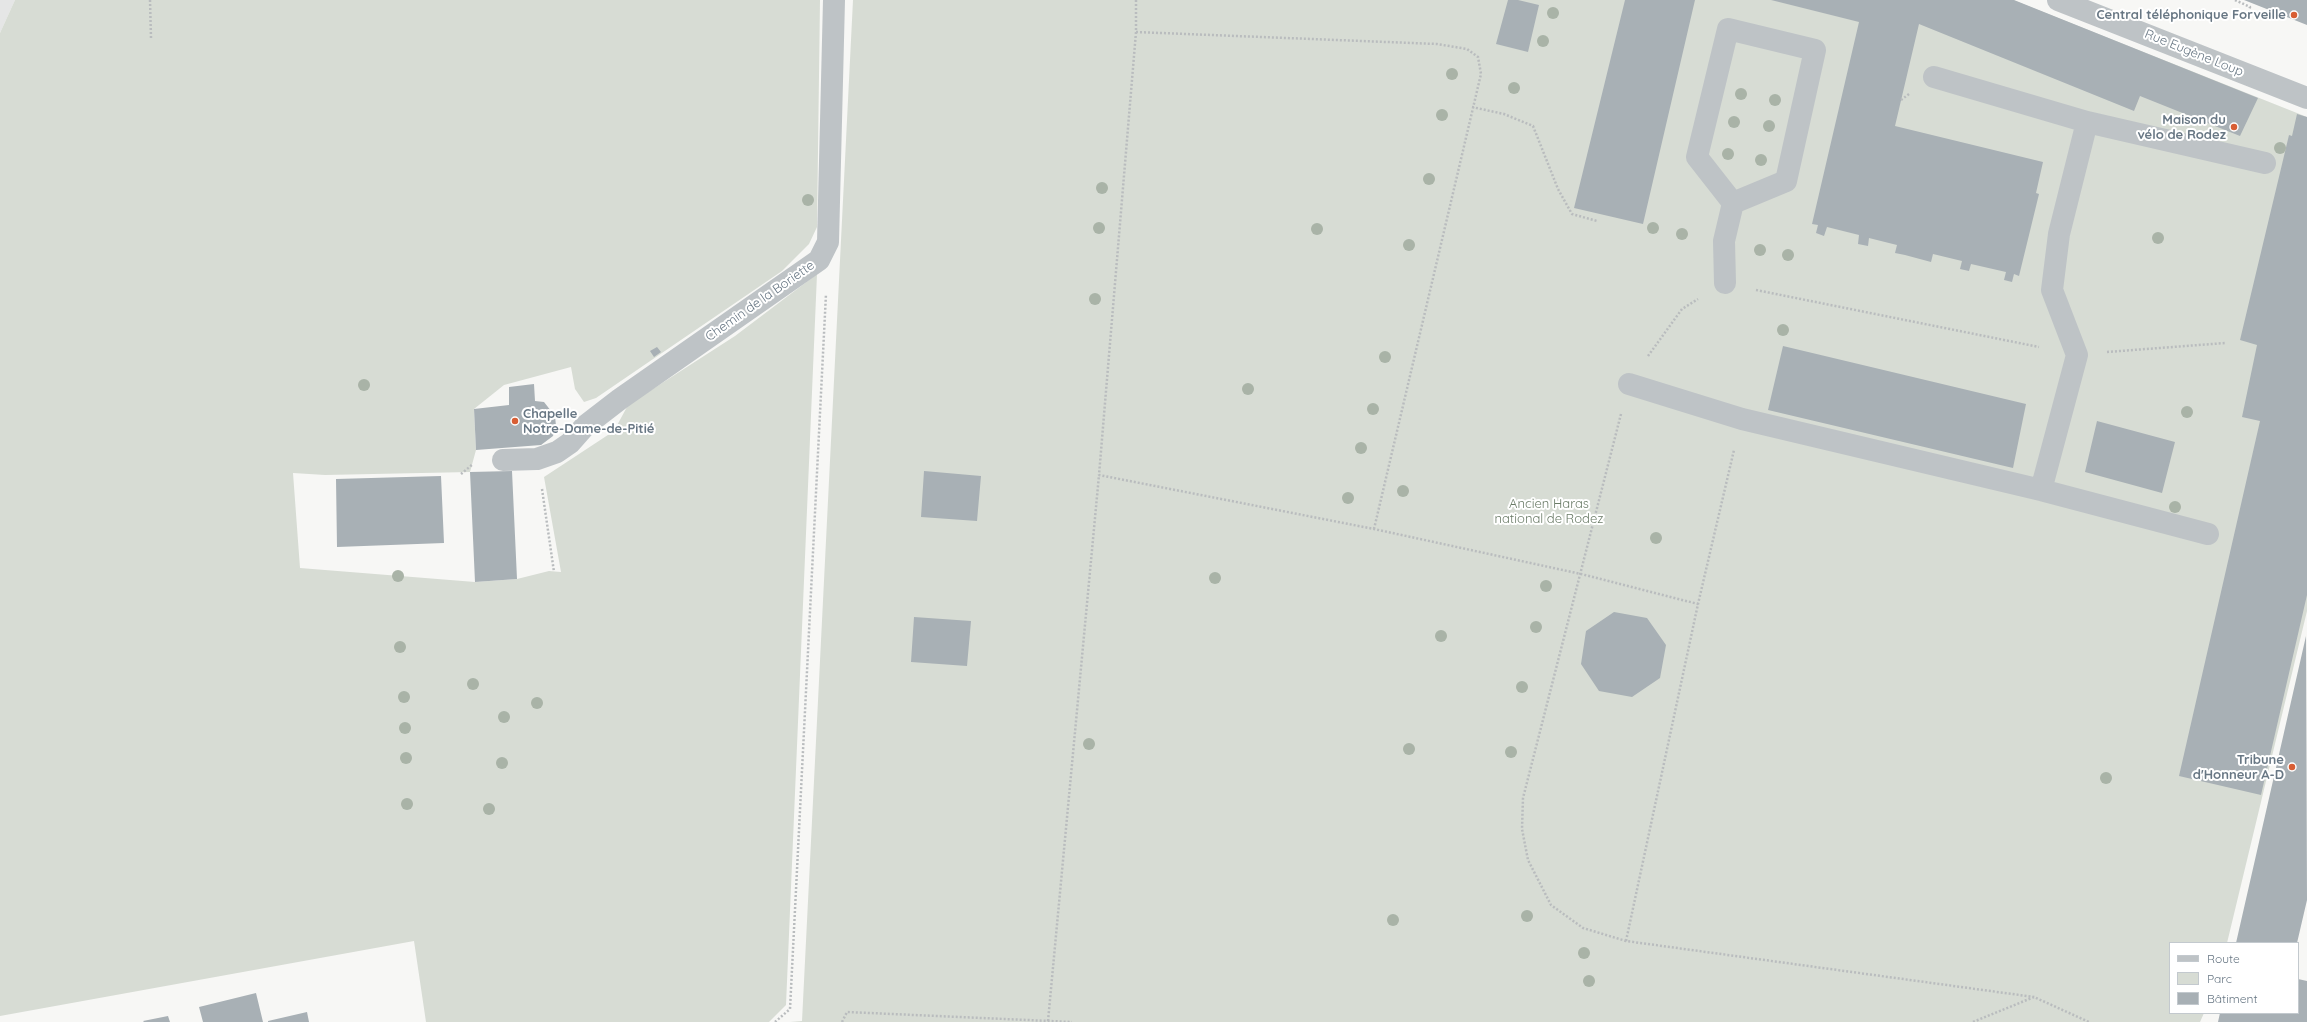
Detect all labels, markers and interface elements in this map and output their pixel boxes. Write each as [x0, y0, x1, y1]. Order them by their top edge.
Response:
place label: Central téléphonique Forveille [2096, 7, 2286, 23]
marker: Central téléphonique Forveille [2289, 10, 2299, 20]
street label: Rue Eugène Loup [2142, 26, 2246, 80]
place label: Maison du vélo de Rodez [2137, 112, 2226, 143]
marker: Maison du vélo de Rodez [2229, 122, 2239, 132]
street label: Chemin de la Boriette [702, 257, 818, 345]
place label: Chapelle Notre-Dame-de-Pitié [523, 406, 654, 437]
marker: Chapelle Notre-Dame-de-Pitié [510, 416, 520, 426]
park label: Ancien Haras national de Rodez [1494, 496, 1604, 527]
place label: Tribune d'Honneur A-D [2193, 752, 2284, 783]
marker: Tribune d'Honneur A-D [2287, 762, 2297, 772]
legend [2169, 942, 2299, 1014]
text: Route [2207, 951, 2240, 966]
text: Parc [2207, 971, 2232, 986]
text: Bâtiment [2207, 991, 2257, 1006]

